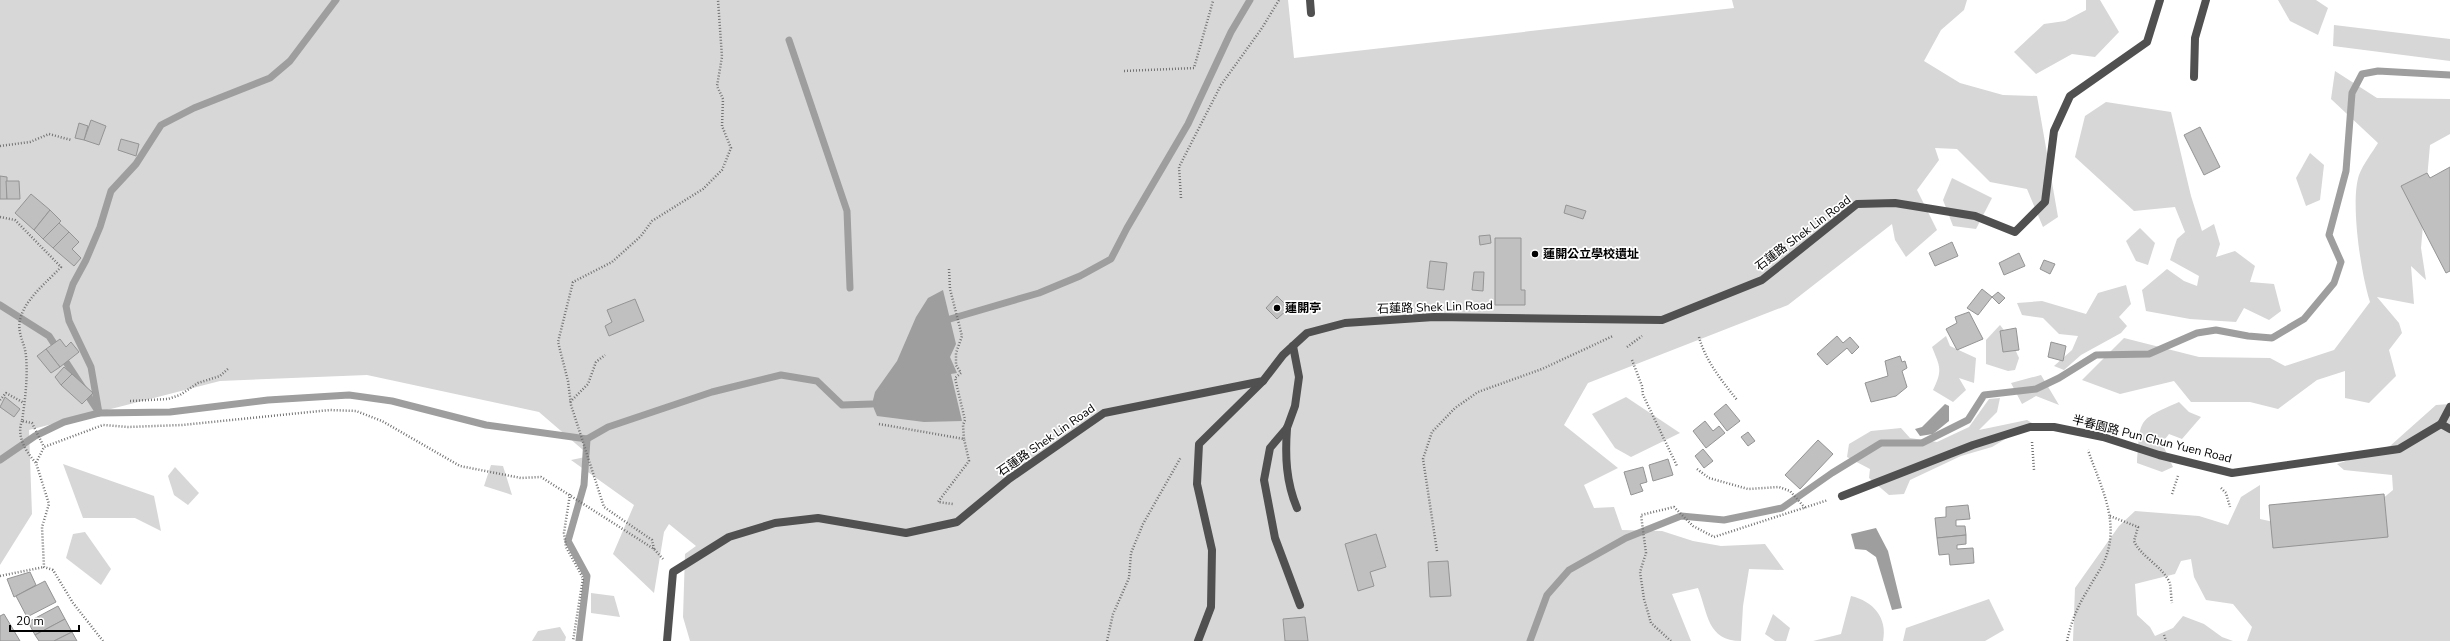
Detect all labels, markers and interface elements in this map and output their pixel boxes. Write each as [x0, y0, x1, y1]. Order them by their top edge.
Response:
street label: 石蓮路 Shek Lin Road [1752, 192, 1854, 274]
place label: 蓮開公立學校遺址 [1543, 246, 1639, 262]
marker: 蓮開公立學校遺址 [1530, 249, 1540, 259]
street label: 石蓮路 Shek Lin Road [1377, 297, 1493, 317]
place label: 蓮開亭 [1285, 300, 1321, 316]
marker: 蓮開亭 [1272, 303, 1282, 313]
street label: 石蓮路 Shek Lin Road [994, 400, 1098, 480]
street label: 半春園路 Pun Chun Yuen Road [2071, 411, 2233, 467]
scale bar [10, 607, 79, 633]
text: 20 m [16, 613, 44, 629]

